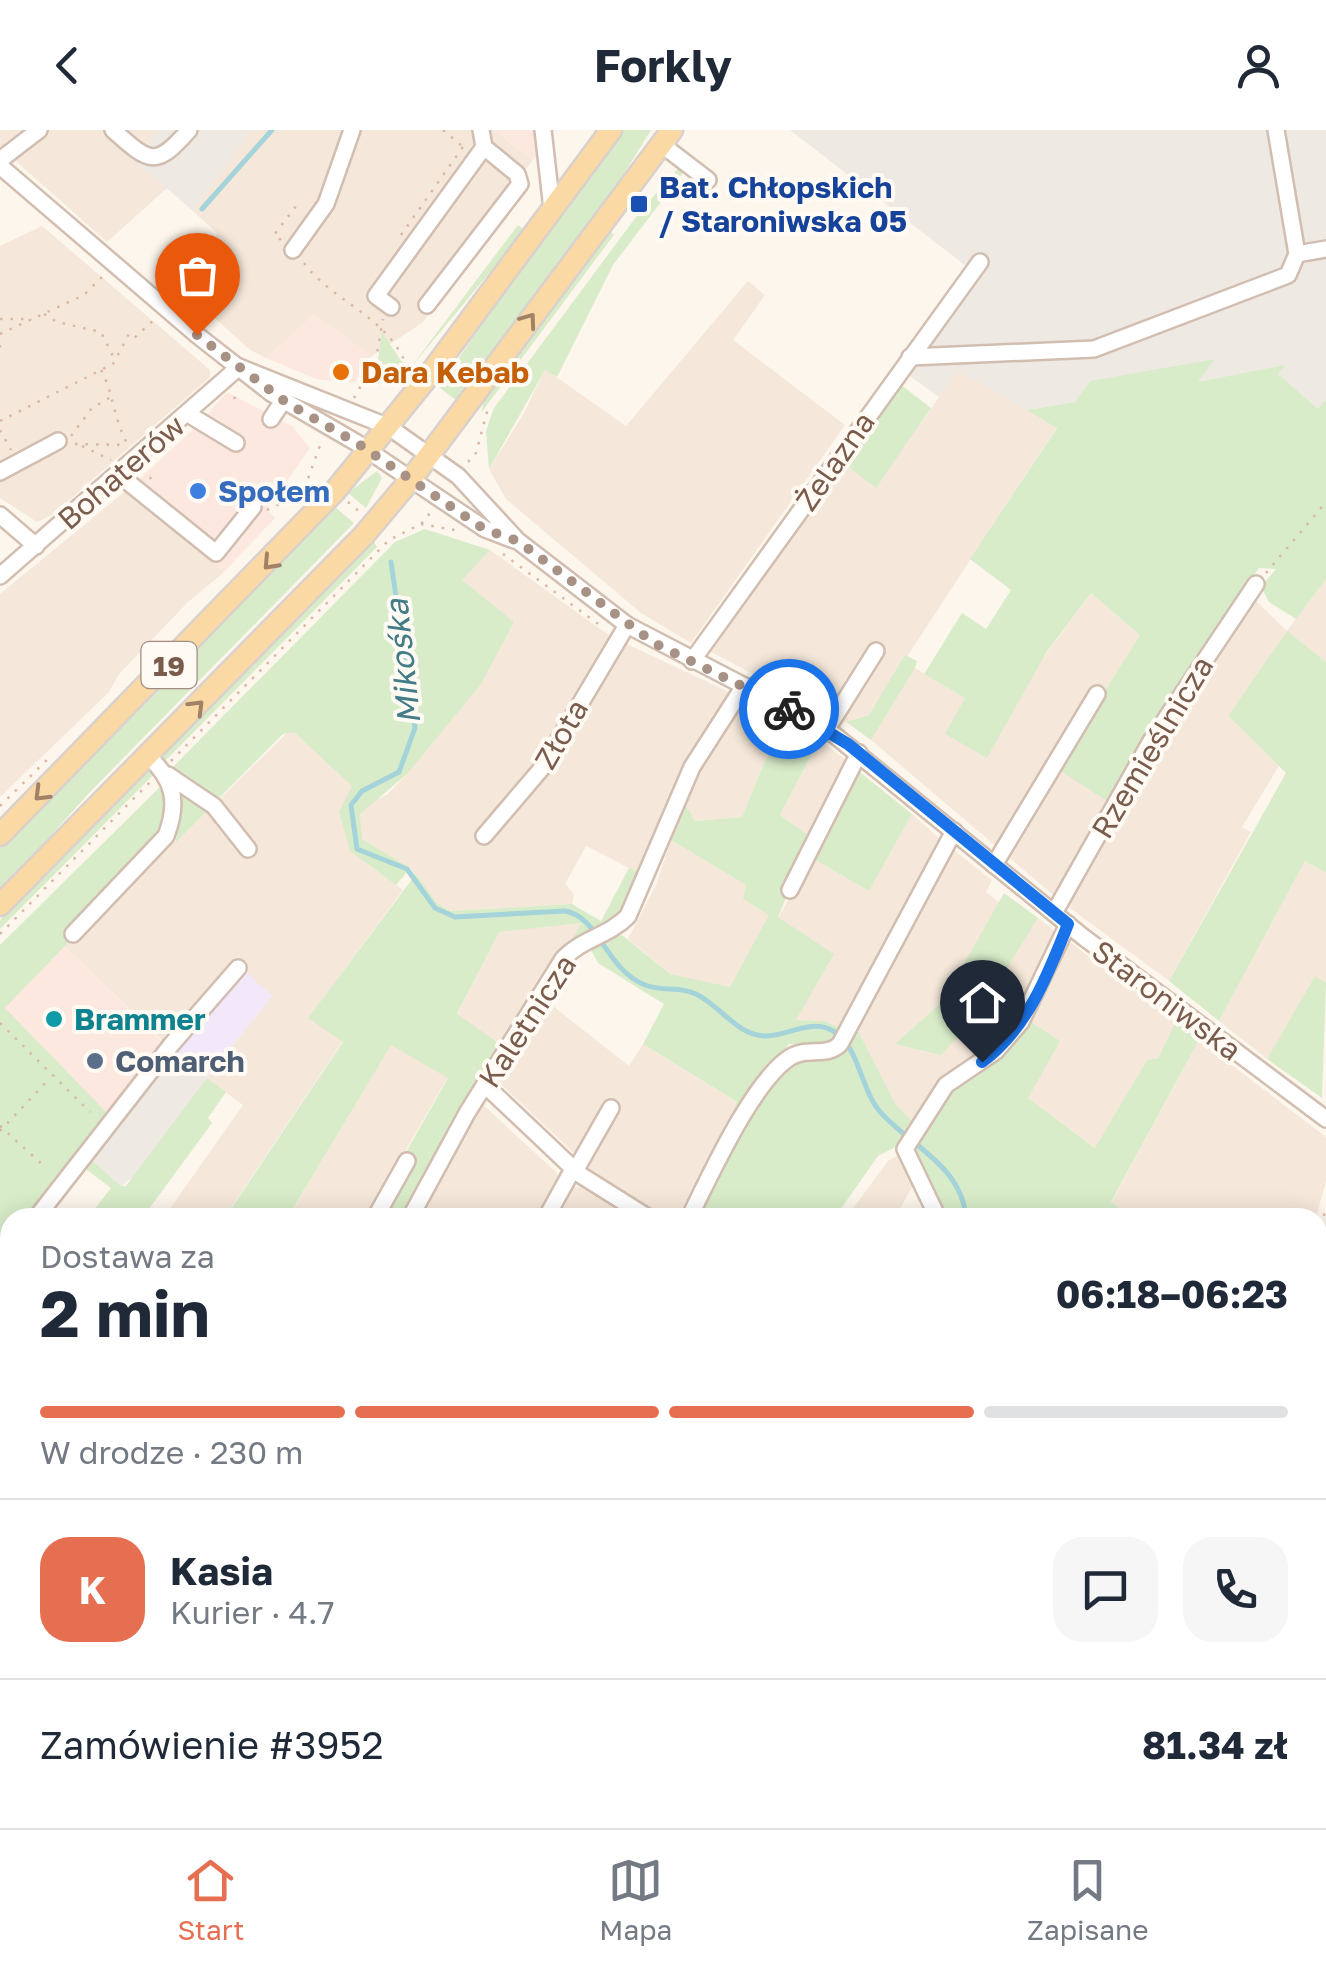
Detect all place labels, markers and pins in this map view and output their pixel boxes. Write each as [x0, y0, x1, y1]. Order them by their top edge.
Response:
place label: Bat. Chłopskich / Staroniwska 05 [659, 169, 907, 239]
marker: Bat. Chłopskich / Staroniwska 05 [628, 193, 650, 215]
pin [155, 233, 240, 336]
place label: Dara Kebab [361, 354, 529, 390]
marker: Dara Kebab [330, 361, 352, 383]
place label: Społem [218, 473, 330, 509]
marker: Społem [187, 480, 209, 502]
pin [940, 960, 1025, 1063]
place label: Brammer [74, 1001, 206, 1037]
marker: Brammer [43, 1008, 65, 1030]
place label: Comarch [115, 1043, 245, 1079]
marker: Comarch [84, 1050, 106, 1072]

